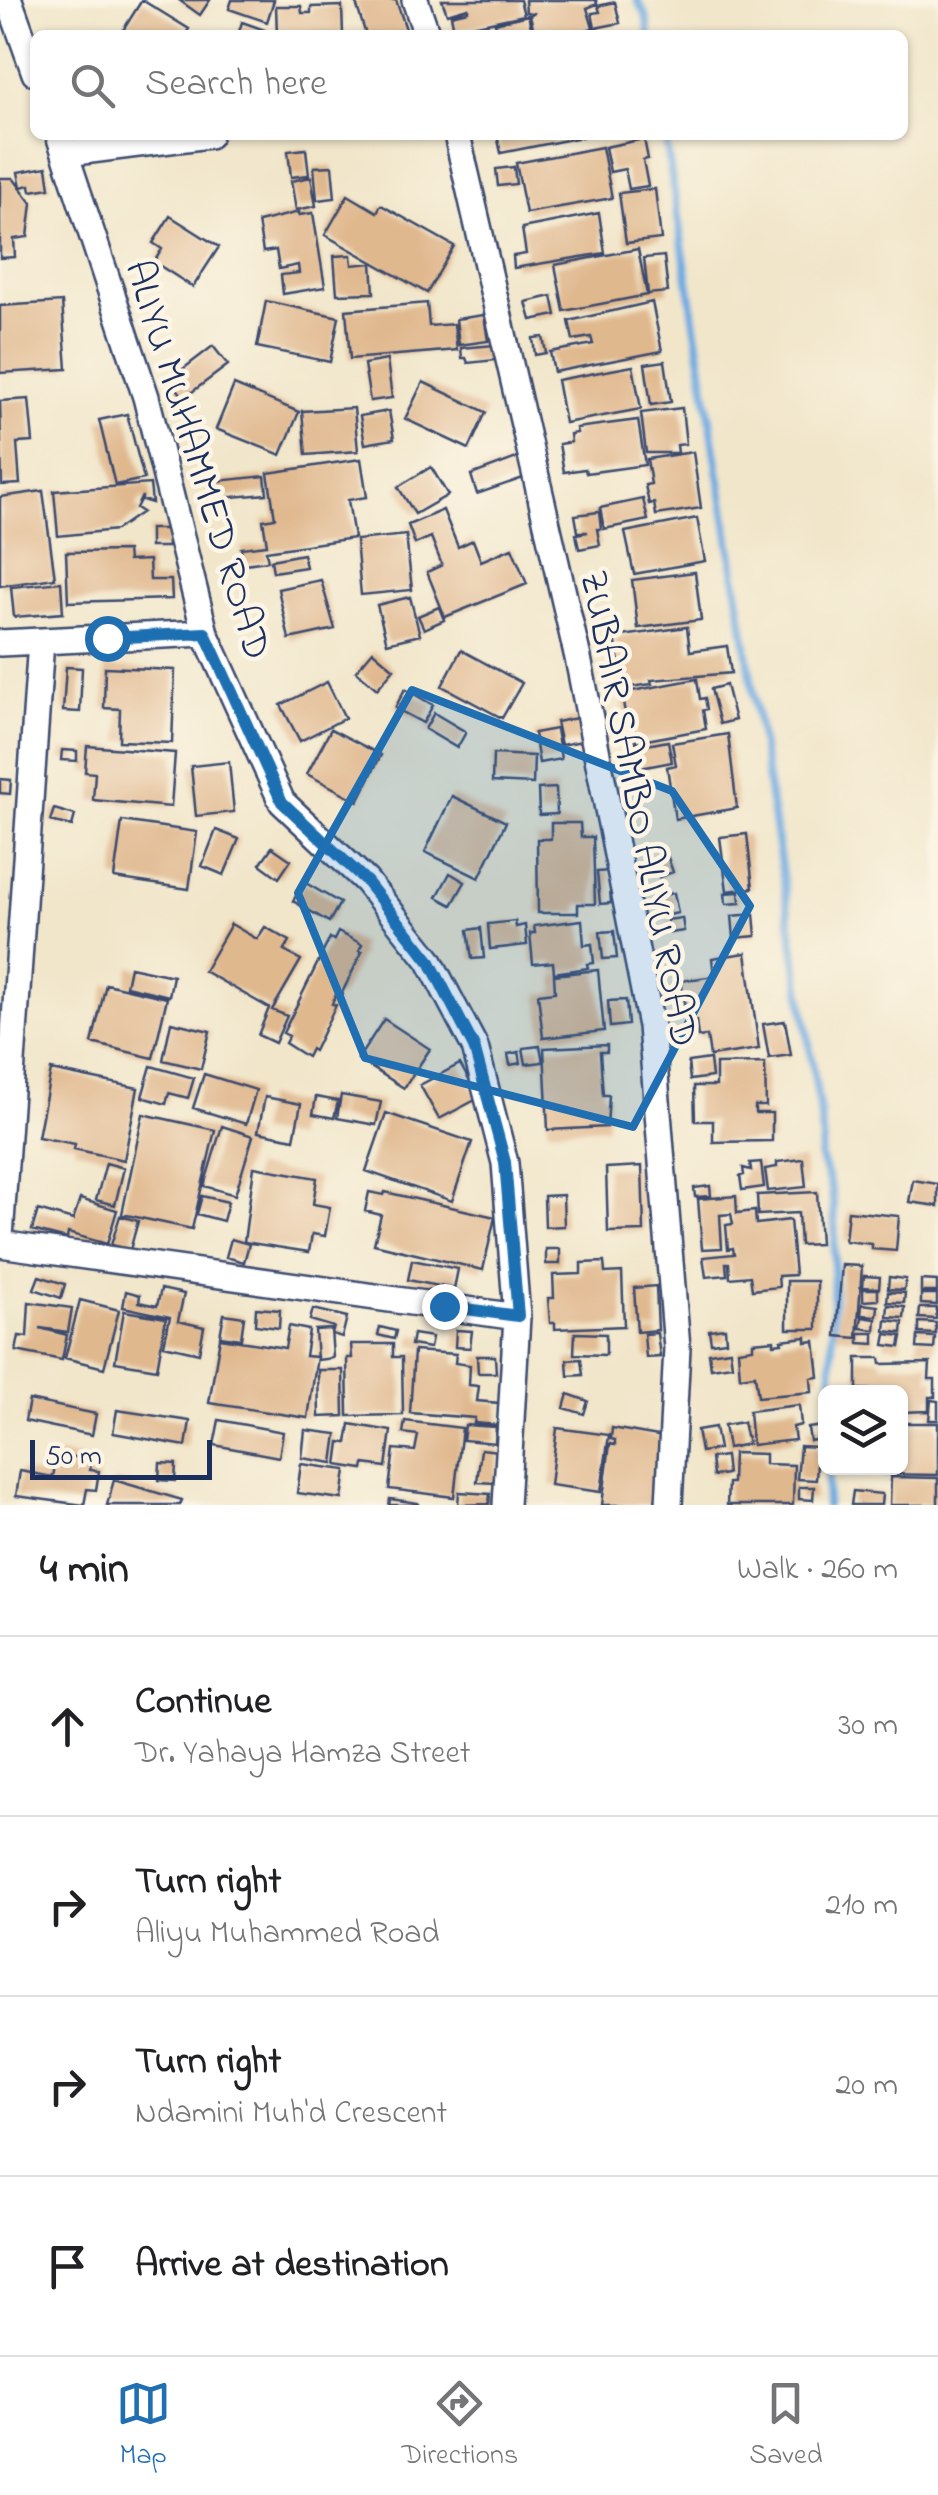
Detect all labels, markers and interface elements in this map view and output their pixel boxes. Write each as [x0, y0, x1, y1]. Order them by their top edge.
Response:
search box [30, 30, 908, 140]
text: Search here [145, 57, 327, 113]
icon: search [65, 58, 120, 113]
street label: ALIYU MUHAMMED ROAD [107, 253, 285, 667]
street label: ZUBAIR SAMBO ALIYU ROAD [561, 566, 712, 1052]
route start [85, 616, 131, 662]
route end [422, 1284, 468, 1330]
map controls [818, 1385, 908, 1475]
button: layers [818, 1385, 908, 1475]
scale bar [30, 1435, 212, 1480]
text: 50 m [45, 1437, 102, 1478]
text: 4 min [40, 1540, 129, 1601]
text: Walk · 260 m [737, 1547, 898, 1594]
text: Continue [135, 1675, 271, 1731]
icon: ahead [40, 1699, 95, 1754]
text: 30 m [838, 1703, 898, 1750]
text: Dr. Yahaya Hamza Street [135, 1731, 471, 1778]
text: Turn right [135, 1855, 281, 1911]
icon: right [40, 1879, 95, 1934]
text: 210 m [825, 1883, 898, 1930]
text: Aliyu Muhammed Road [135, 1911, 440, 1958]
text: Turn right [135, 2035, 281, 2091]
icon: right [40, 2059, 95, 2114]
text: 20 m [835, 2063, 898, 2110]
text: Ndamini Muh'd Crescent [135, 2091, 447, 2138]
text: Arrive at destination [135, 2238, 449, 2294]
icon: arrive [40, 2239, 95, 2294]
tab: Map [116, 2376, 171, 2477]
tab: Directions [402, 2376, 518, 2477]
tab: Saved [749, 2376, 822, 2477]

